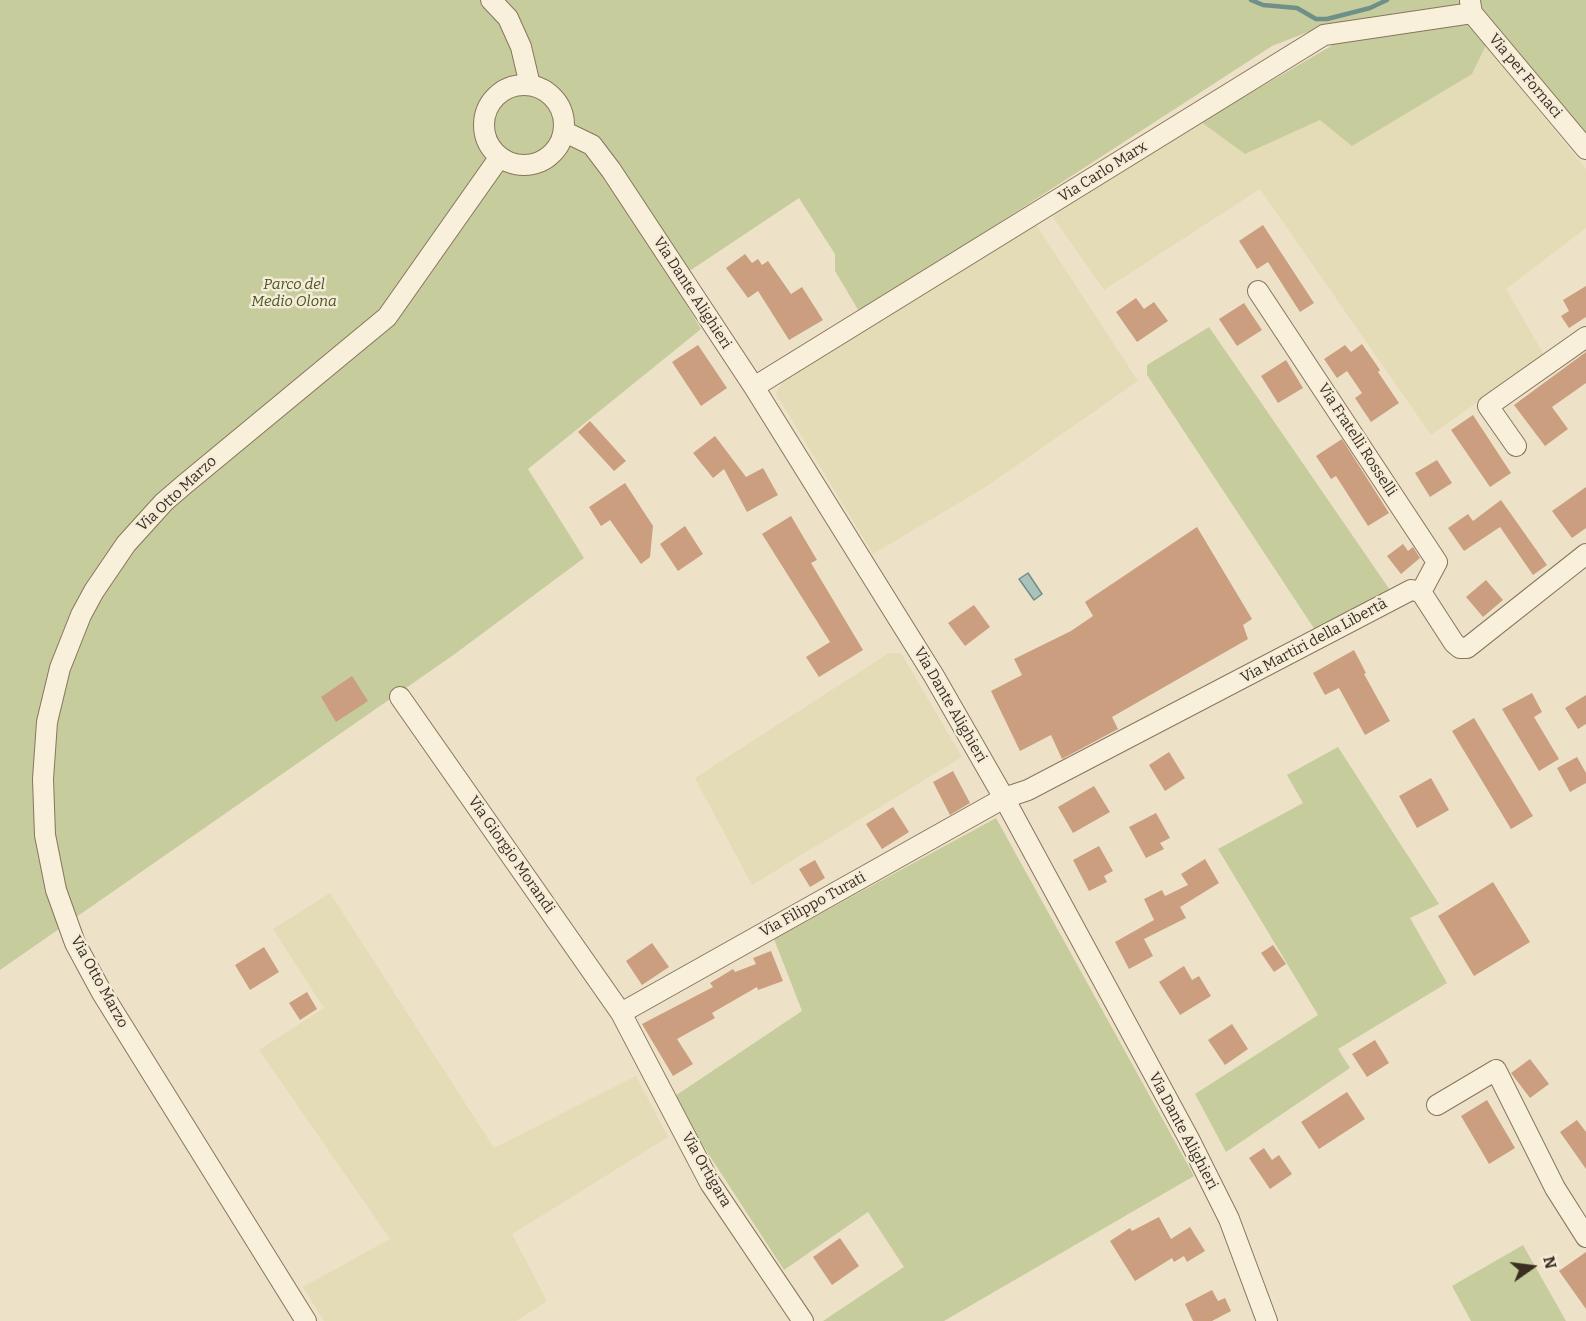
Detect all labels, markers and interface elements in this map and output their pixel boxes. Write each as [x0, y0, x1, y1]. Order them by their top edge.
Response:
street label: Via per Fornaci [1485, 30, 1565, 122]
street label: Via Carlo Marx [1055, 138, 1151, 206]
street label: Via Dante Alighieri [649, 234, 735, 352]
park label: Parco del Medio Olona [251, 276, 337, 311]
street label: Via Fratelli Rosselli [1314, 380, 1400, 500]
street label: Via Otto Marzo [133, 453, 221, 535]
street label: Via Martiri della Libertà [1238, 595, 1390, 687]
street label: Via Dante Alighieri [910, 644, 990, 766]
street label: Via Giorgio Morandi [464, 793, 558, 917]
street label: Via Filippo Turati [757, 868, 869, 942]
street label: Via Otto Marzo [66, 933, 132, 1031]
street label: Via Dante Alighieri [1145, 1069, 1221, 1193]
street label: Via Ortigara [677, 1129, 735, 1211]
north arrow [1502, 1237, 1562, 1297]
text: N [1539, 1254, 1561, 1271]

